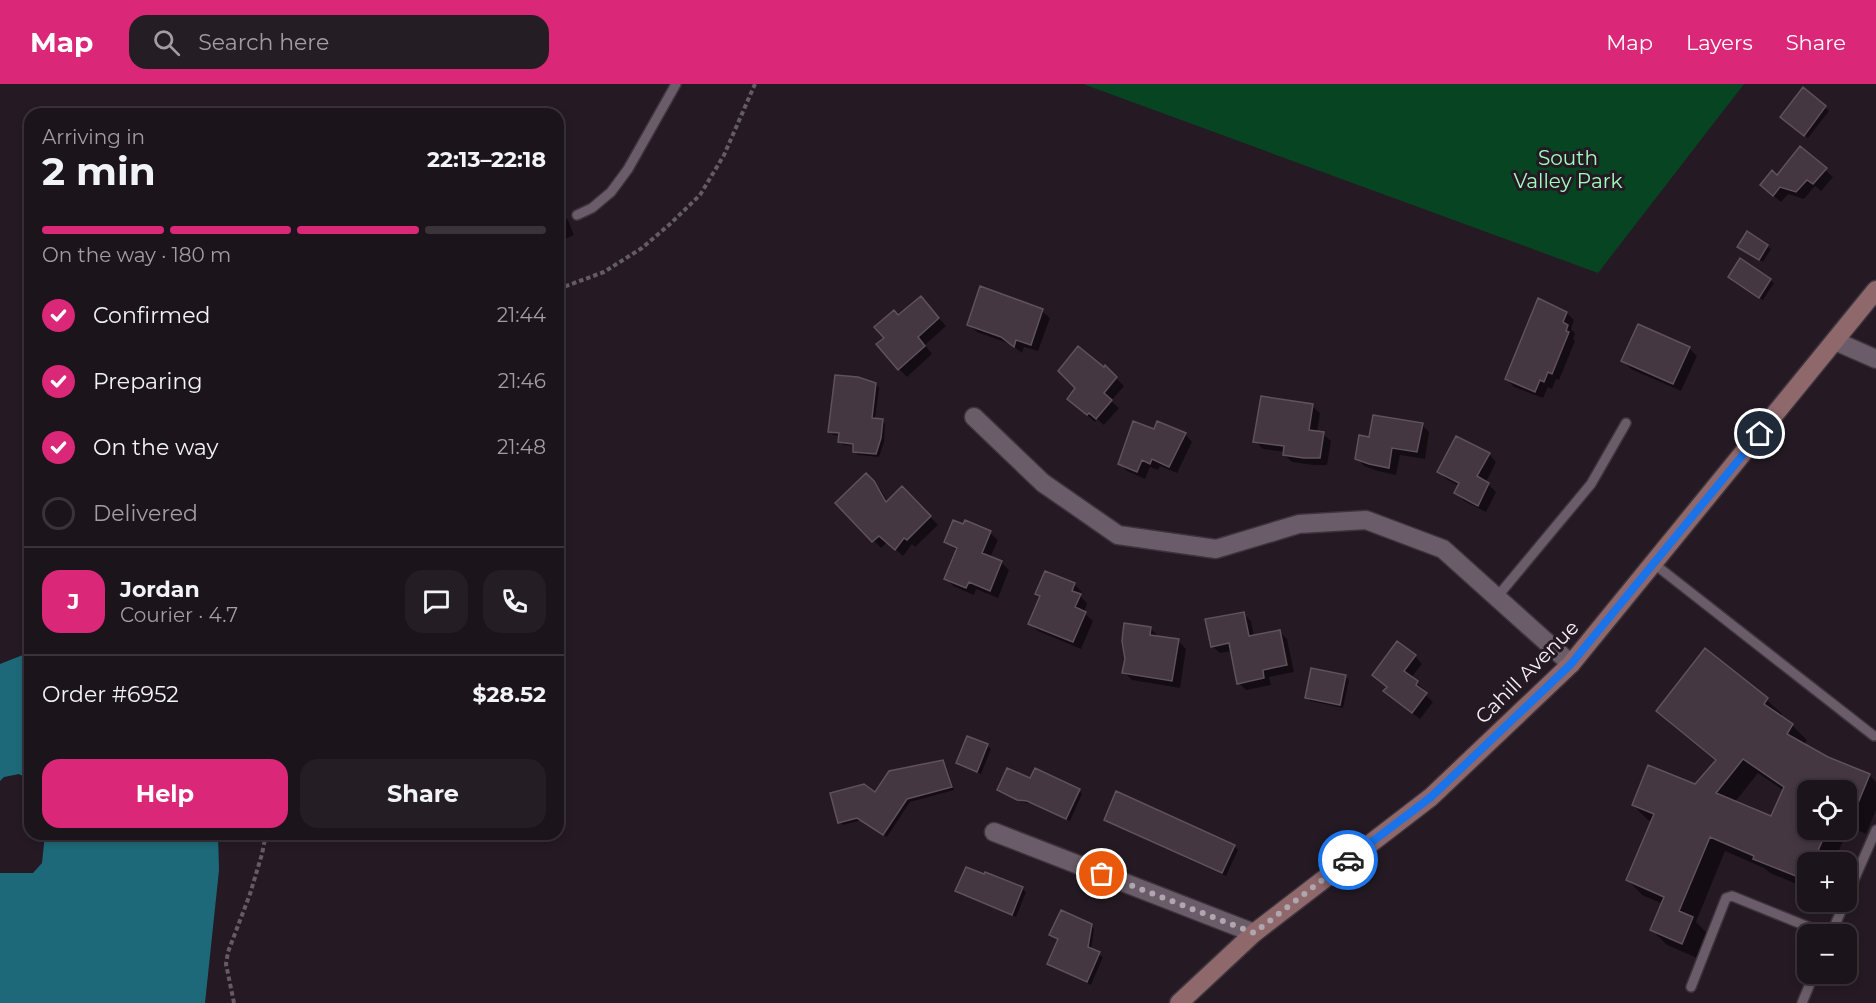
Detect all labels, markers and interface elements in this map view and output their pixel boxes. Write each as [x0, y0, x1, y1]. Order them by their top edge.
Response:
search box [129, 15, 549, 69]
text: Map [30, 25, 93, 59]
icon: search [150, 26, 183, 59]
text: Search here [198, 29, 329, 56]
text: Map [1606, 30, 1653, 55]
text: Layers [1686, 30, 1753, 55]
text: Share [1786, 30, 1846, 55]
text: Arriving in [42, 125, 145, 149]
text: 22:13–22:18 [427, 146, 546, 173]
park label: South Valley Park [1513, 146, 1623, 193]
text: 2 min [42, 147, 156, 195]
text: On the way · 180 m [42, 243, 231, 267]
icon: check [42, 299, 75, 332]
text: Confirmed [93, 302, 210, 329]
text: 21:44 [497, 303, 546, 327]
icon: check [42, 365, 75, 398]
text: Preparing [93, 368, 202, 395]
text: 21:46 [498, 369, 546, 393]
pin [1734, 408, 1785, 459]
icon: home [1743, 417, 1776, 450]
icon: check [42, 431, 75, 464]
text: On the way [93, 434, 218, 461]
text: 21:48 [497, 435, 546, 459]
text: Delivered [93, 500, 198, 527]
button: chat [405, 570, 468, 633]
button: phone [483, 570, 546, 633]
text: Jordan [120, 576, 200, 603]
text: J [68, 588, 79, 615]
text: Courier · 4.7 [120, 603, 238, 627]
street label: Cahill Avenue [1470, 615, 1584, 729]
text: Order #6952 [42, 681, 179, 708]
text: $28.52 [473, 681, 546, 708]
button: Help [42, 759, 288, 828]
button: Share [300, 759, 546, 828]
map controls [1797, 780, 1857, 984]
button: locate [1797, 780, 1857, 840]
courier [1318, 830, 1378, 890]
icon: car [1332, 844, 1365, 877]
pin [1076, 848, 1127, 899]
button: + [1797, 852, 1857, 912]
icon: bag [1085, 857, 1118, 890]
button: − [1797, 924, 1857, 984]

